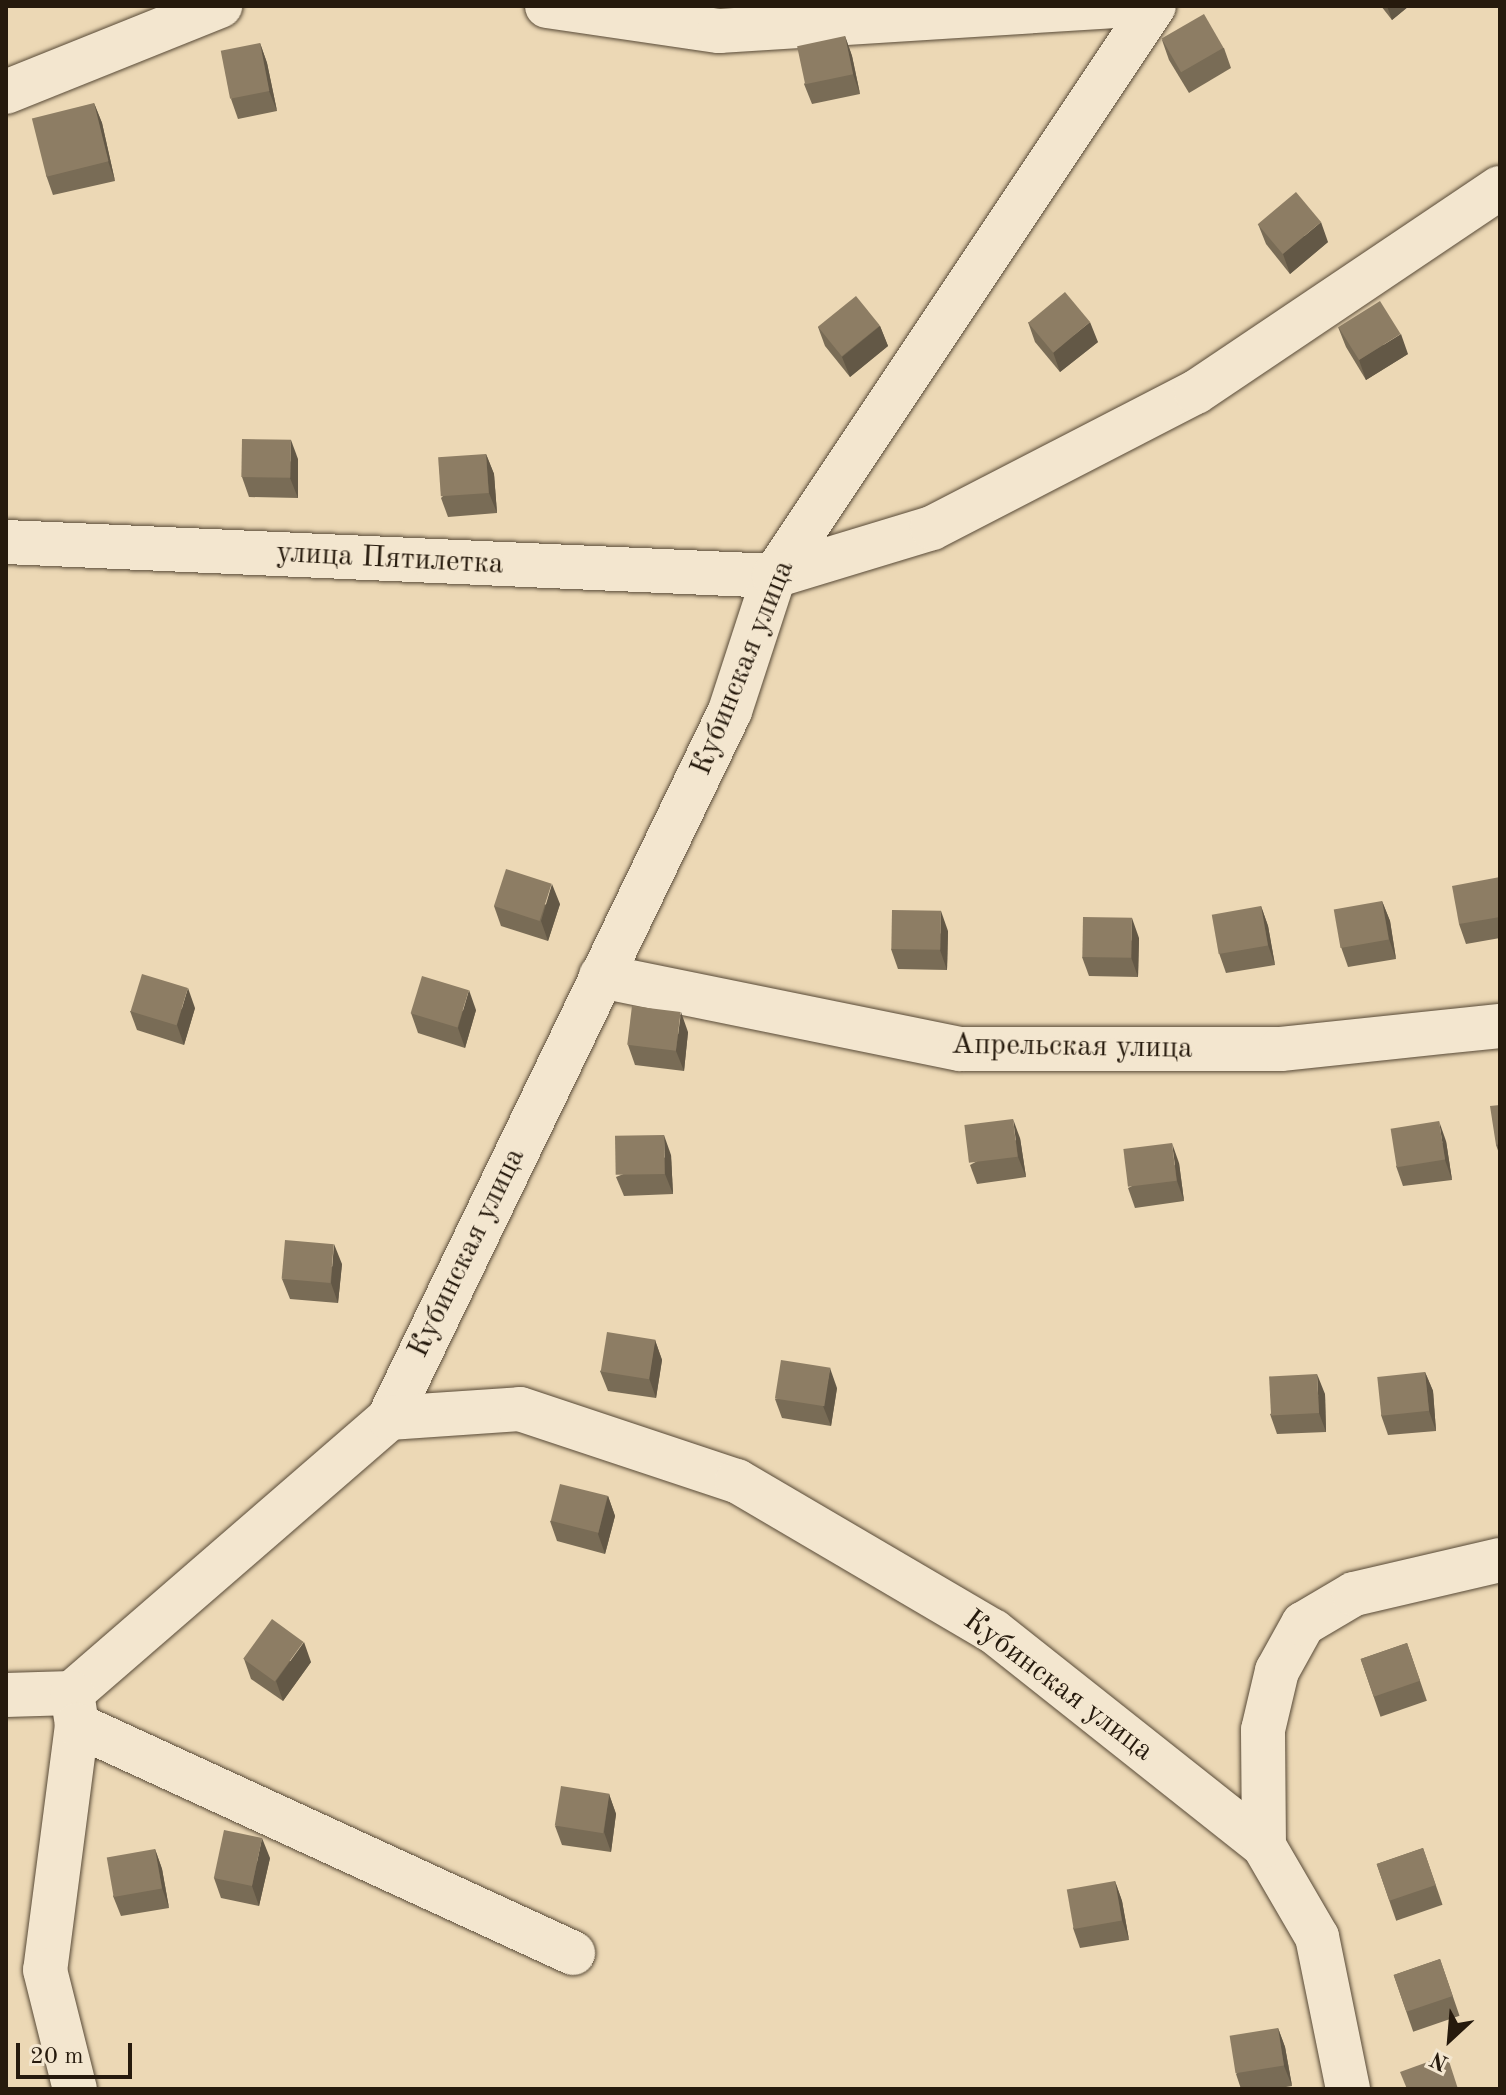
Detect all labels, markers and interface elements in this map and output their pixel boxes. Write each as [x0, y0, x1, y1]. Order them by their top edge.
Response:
street label: улица Пятилетка [275, 535, 505, 583]
street label: Кубинская улица [683, 555, 803, 781]
street label: Апрельская улица [951, 1027, 1193, 1067]
street label: Кубинская улица [401, 1142, 533, 1364]
street label: Кубинская улица [956, 1603, 1160, 1769]
north arrow [1410, 1999, 1490, 2079]
scale bar [20, 2027, 136, 2077]
text: 20 m [30, 2045, 84, 2069]
text: N [1427, 2047, 1452, 2074]

